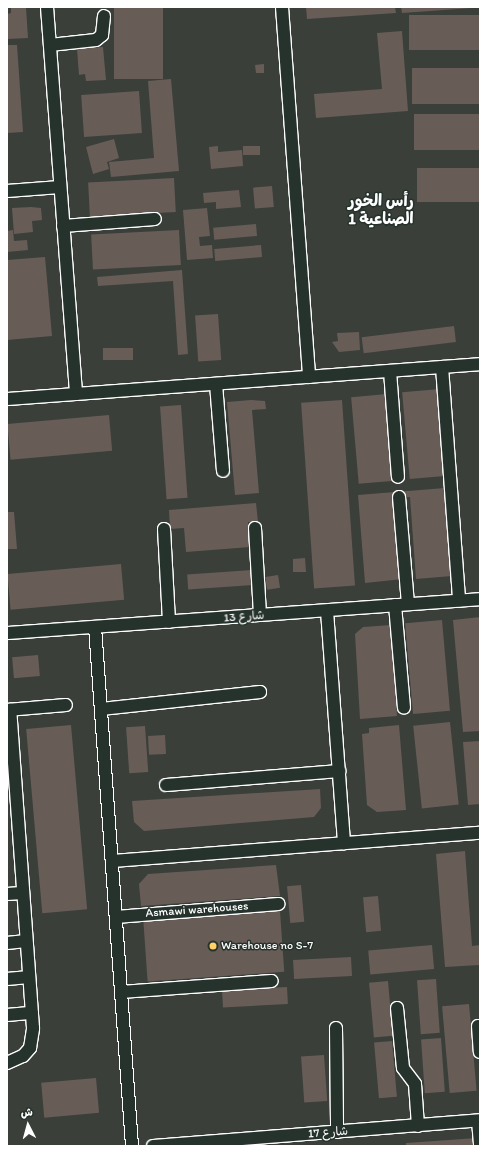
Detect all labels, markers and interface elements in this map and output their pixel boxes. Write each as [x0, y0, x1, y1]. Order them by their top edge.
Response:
district label: رأس الخور الصناعية 1 [348, 191, 414, 229]
street label: شارع 13 [223, 608, 265, 626]
street label: Asmawi warehouses [145, 899, 249, 921]
place label: Warehouse no S-7 [221, 939, 313, 953]
marker: Warehouse no S-7 [208, 941, 218, 951]
north arrow [8, 1105, 48, 1145]
text: ش [20, 1105, 33, 1120]
street label: شارع 17 [307, 1124, 349, 1142]

